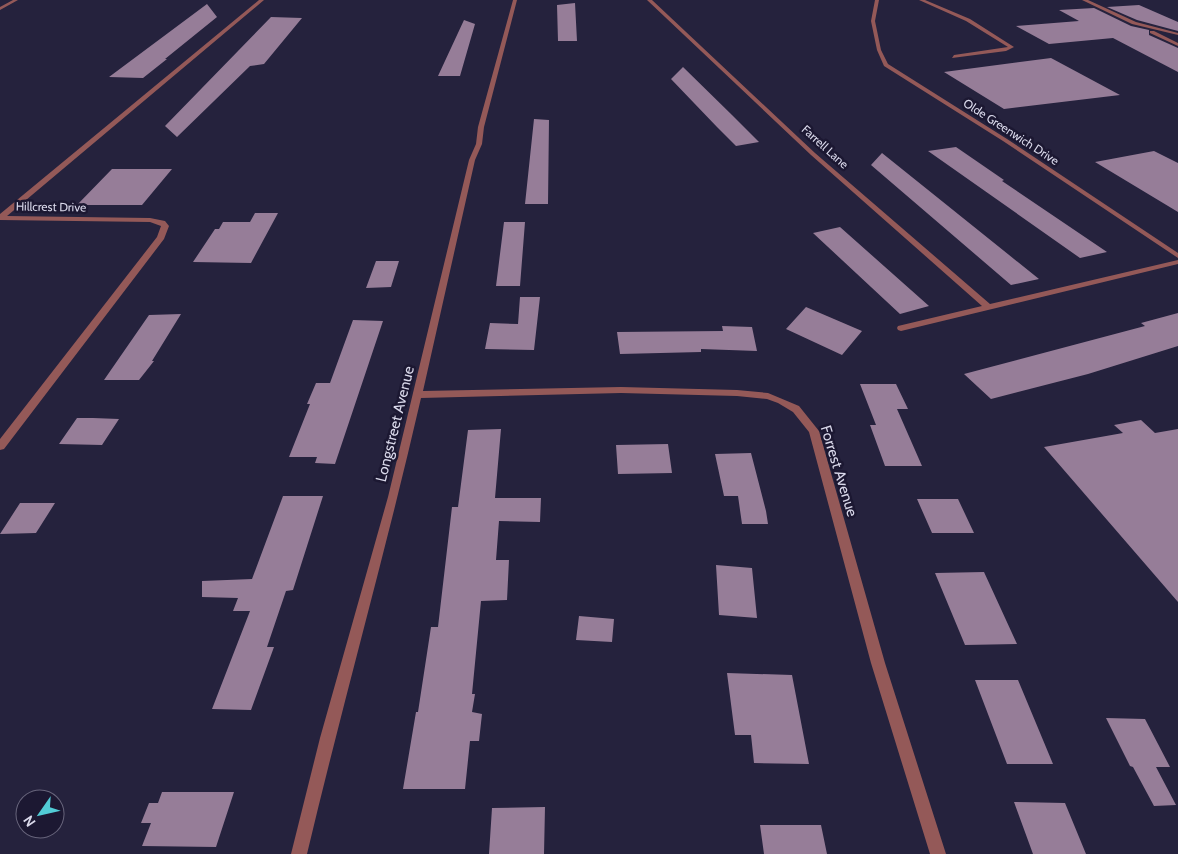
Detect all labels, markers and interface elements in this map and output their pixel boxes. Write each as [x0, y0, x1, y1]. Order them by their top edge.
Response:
street label: Olde Greenwich Drive [961, 95, 1062, 168]
street label: Farrell Lane [799, 122, 852, 172]
street label: Hillcrest Drive [16, 198, 86, 215]
street label: Longstreet Avenue [372, 364, 418, 484]
street label: Forrest Avenue [817, 423, 862, 519]
north arrow [15, 789, 65, 839]
text: N [19, 812, 39, 830]

